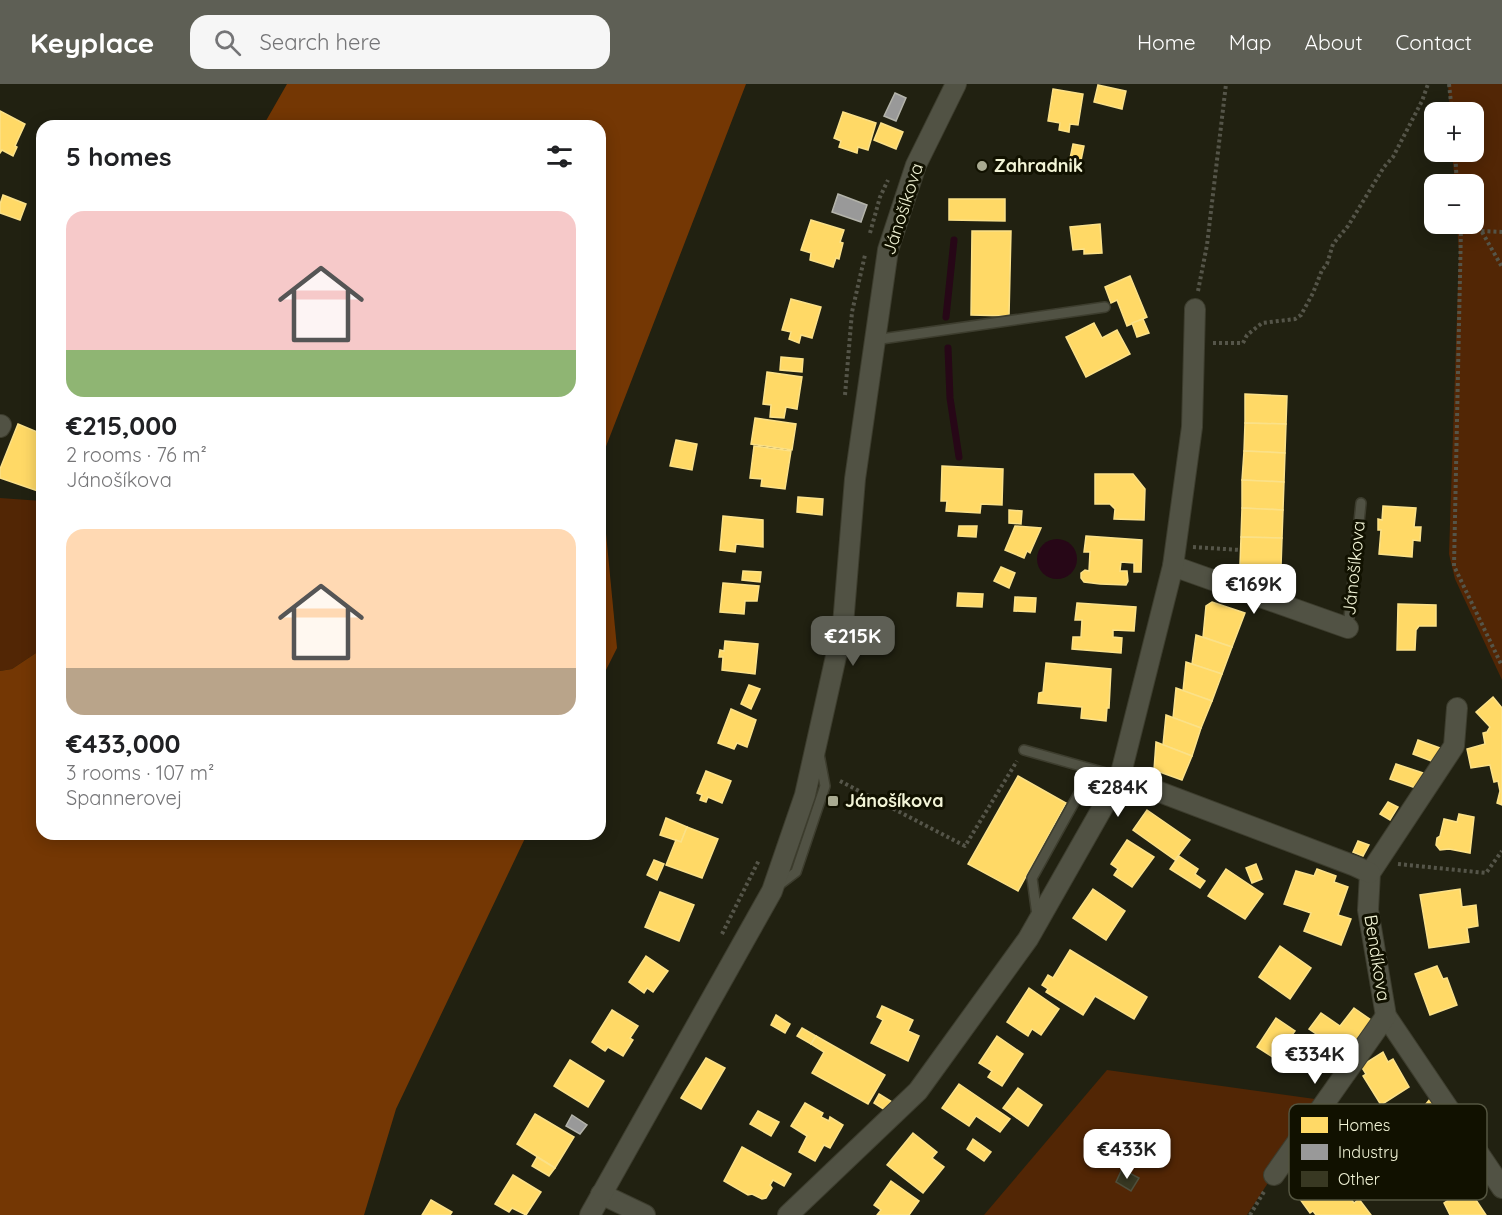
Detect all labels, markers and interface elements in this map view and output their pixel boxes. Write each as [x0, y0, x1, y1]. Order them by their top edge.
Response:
search box [190, 15, 610, 69]
text: Keyplace [30, 25, 154, 60]
icon: search [211, 26, 244, 59]
text: Search here [259, 28, 381, 56]
text: Home [1137, 29, 1196, 55]
text: Map [1229, 29, 1272, 55]
text: About [1305, 29, 1363, 55]
text: Contact [1396, 29, 1472, 55]
map controls [1424, 102, 1484, 234]
button: + [1424, 102, 1484, 162]
text: 5 homes [66, 140, 172, 173]
icon: filters [543, 140, 576, 173]
place label: Zahradnik [994, 154, 1083, 177]
marker: Zahradnik [975, 159, 989, 173]
street label: Jánošíkova [877, 160, 928, 258]
button: − [1424, 174, 1484, 234]
icon: home [267, 250, 375, 358]
text: €215,000 [66, 409, 177, 442]
text: 2 rooms · 76 m² [66, 442, 207, 467]
text: Jánošíkova [66, 467, 172, 492]
street label: Jánošíkova [1337, 519, 1370, 616]
pin: €169K [1212, 564, 1296, 615]
icon: home [267, 568, 375, 676]
text: €169K [1226, 571, 1282, 596]
pin: €215K [811, 616, 895, 667]
text: €215K [825, 623, 881, 648]
text: €433,000 [66, 727, 181, 760]
text: 3 rooms · 107 m² [66, 760, 214, 785]
pin: €284K [1076, 767, 1160, 818]
text: €284K [1088, 774, 1148, 799]
text: Spannerovej [66, 785, 182, 810]
place label: Jánošíkova [845, 789, 944, 812]
marker: Jánošíkova [826, 794, 840, 808]
street label: Bendíkova [1359, 913, 1396, 1003]
pin: €334K [1273, 1034, 1357, 1085]
text: €334K [1286, 1041, 1344, 1066]
legend [1289, 1104, 1487, 1200]
text: Homes [1338, 1115, 1390, 1135]
pin: €433K [1085, 1129, 1169, 1180]
text: €433K [1098, 1136, 1156, 1161]
text: Industry [1338, 1142, 1398, 1162]
text: Other [1338, 1169, 1380, 1189]

